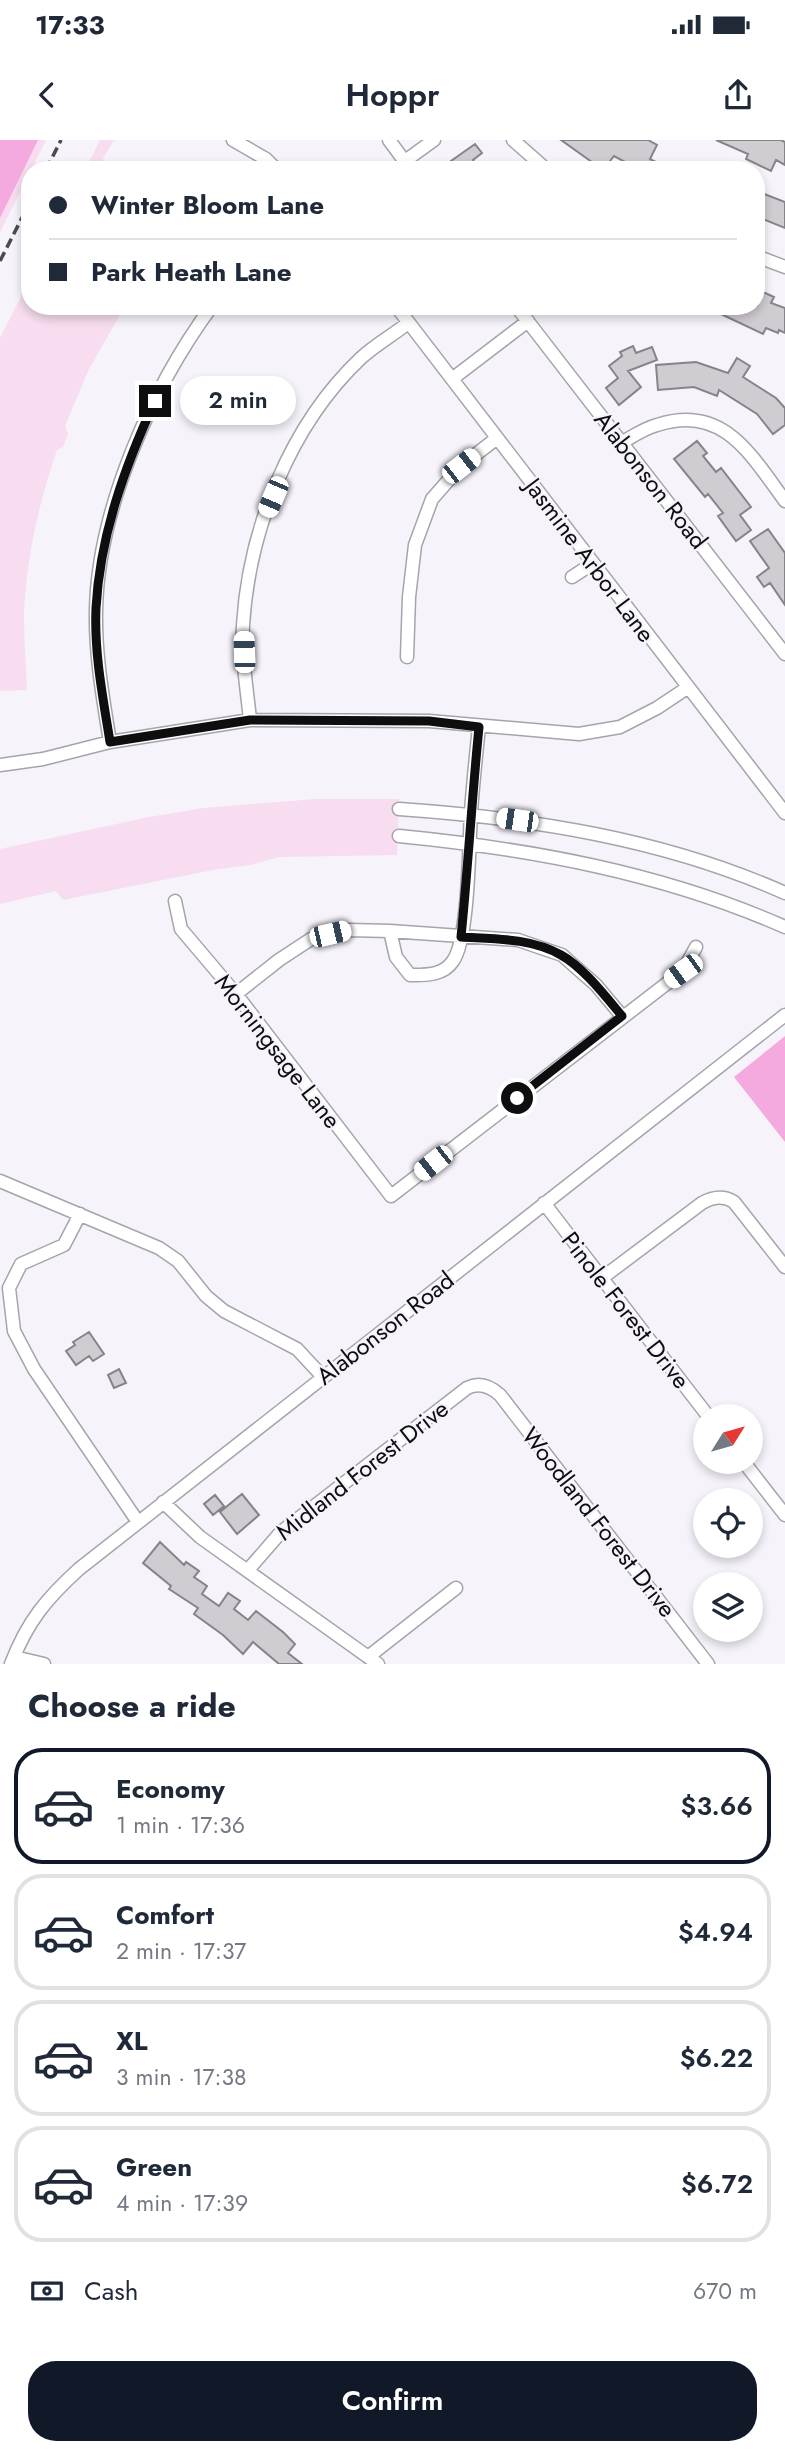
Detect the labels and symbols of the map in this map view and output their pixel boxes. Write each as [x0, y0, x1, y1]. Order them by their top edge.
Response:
callout: 2 min [180, 376, 295, 426]
route end [139, 385, 171, 417]
street label: Alabonson Road [586, 404, 716, 556]
car [438, 445, 485, 487]
street label: Jasmine Arbor Lane [515, 468, 663, 649]
car [256, 474, 291, 520]
car [233, 631, 256, 673]
car [495, 807, 540, 833]
car [308, 919, 353, 949]
car [660, 950, 707, 992]
street label: Morningsage Lane [206, 966, 350, 1136]
route start [501, 1082, 533, 1114]
car [410, 1142, 457, 1184]
street label: Pinole Forest Drive [553, 1224, 699, 1396]
street label: Alabonson Road [309, 1263, 461, 1393]
street label: Midland Forest Drive [268, 1391, 456, 1549]
north arrow [693, 1404, 763, 1474]
street label: Woodland Forest Drive [514, 1419, 684, 1625]

